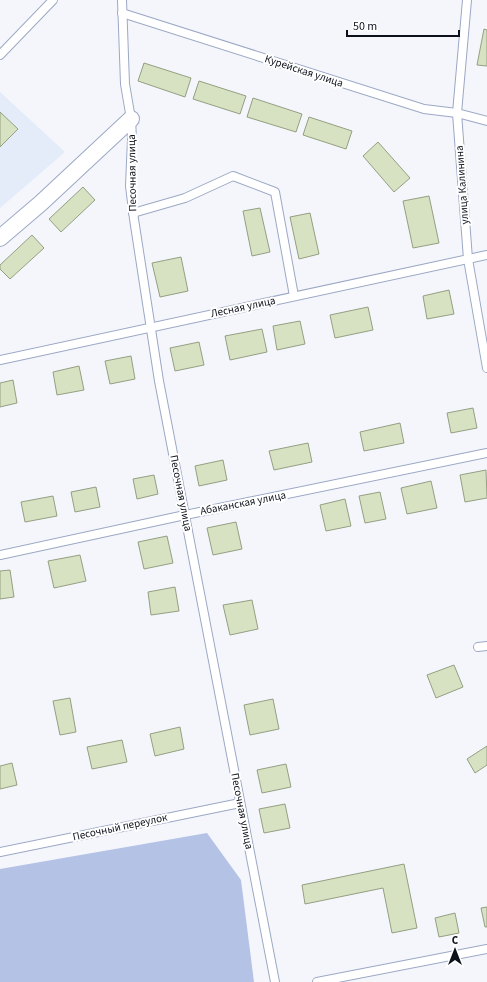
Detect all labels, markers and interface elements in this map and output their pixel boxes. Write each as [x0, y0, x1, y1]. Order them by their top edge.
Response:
scale bar [347, 12, 459, 38]
text: 50 m [353, 18, 377, 35]
street label: Курейская улица [263, 51, 345, 91]
street label: Песочная улица [124, 134, 140, 212]
street label: улица Калинина [452, 145, 472, 225]
street label: Лесная улица [209, 293, 277, 321]
street label: Песочная улица [166, 454, 196, 532]
street label: Абаканская улица [199, 487, 287, 519]
street label: Песочная улица [227, 772, 257, 850]
street label: Песочный переулок [71, 810, 169, 844]
north arrow [435, 930, 475, 970]
text: С [452, 933, 459, 948]

